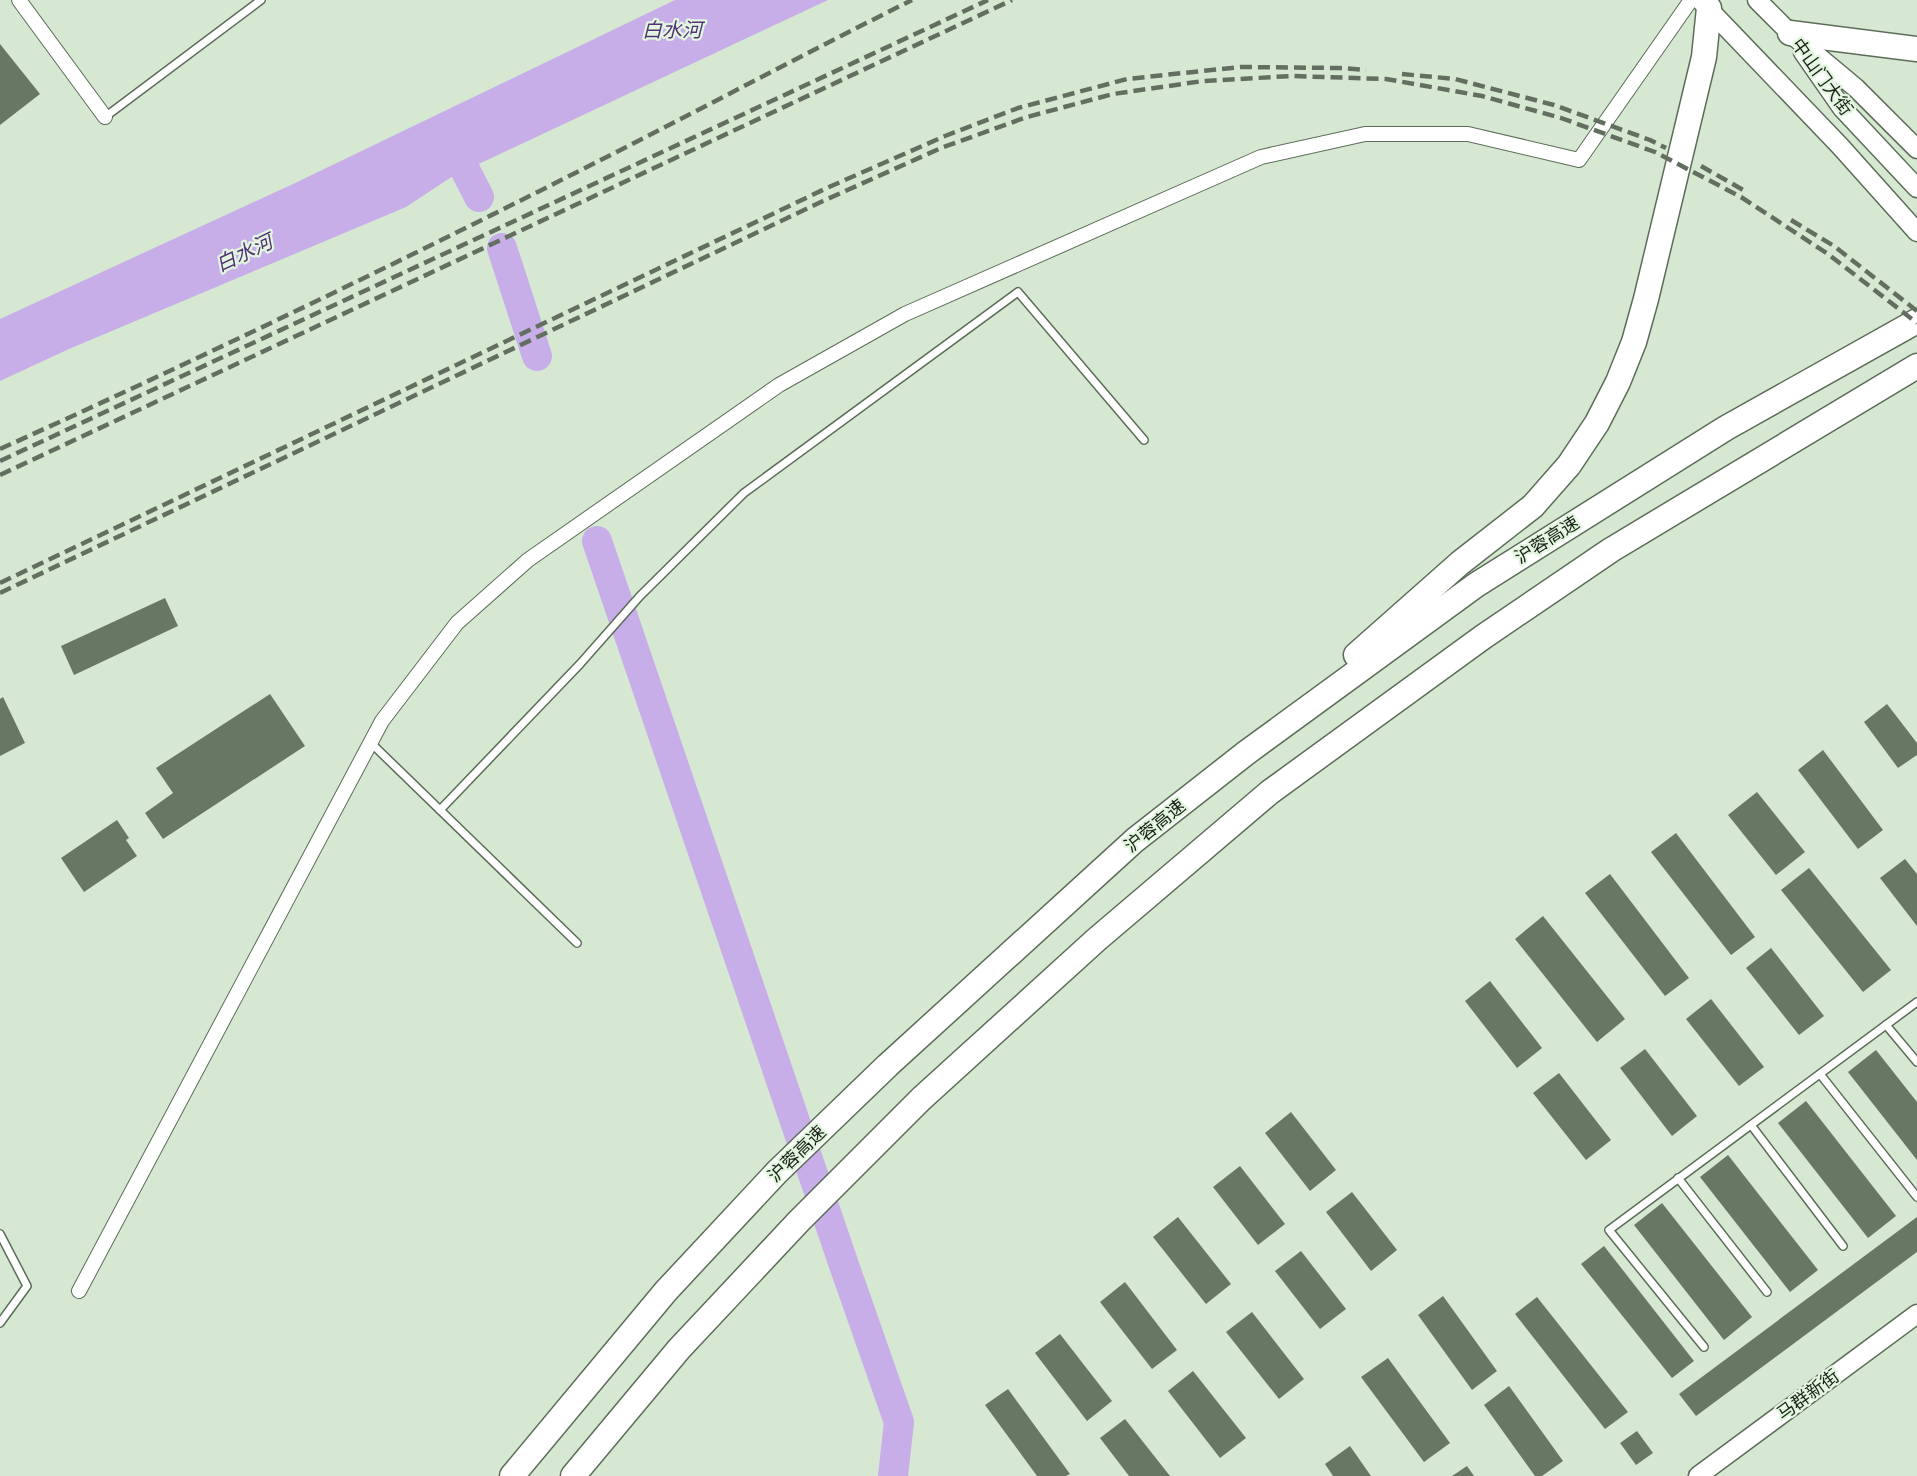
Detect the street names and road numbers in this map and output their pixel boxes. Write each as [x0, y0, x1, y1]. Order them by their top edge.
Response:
street label: 中山门大街 [1787, 34, 1857, 120]
street label: 沪蓉高速 [1511, 512, 1583, 568]
street label: 沪蓉高速 [1120, 795, 1190, 857]
street label: 沪蓉高速 [763, 1121, 831, 1187]
street label: 马群新街 [1772, 1365, 1844, 1425]

